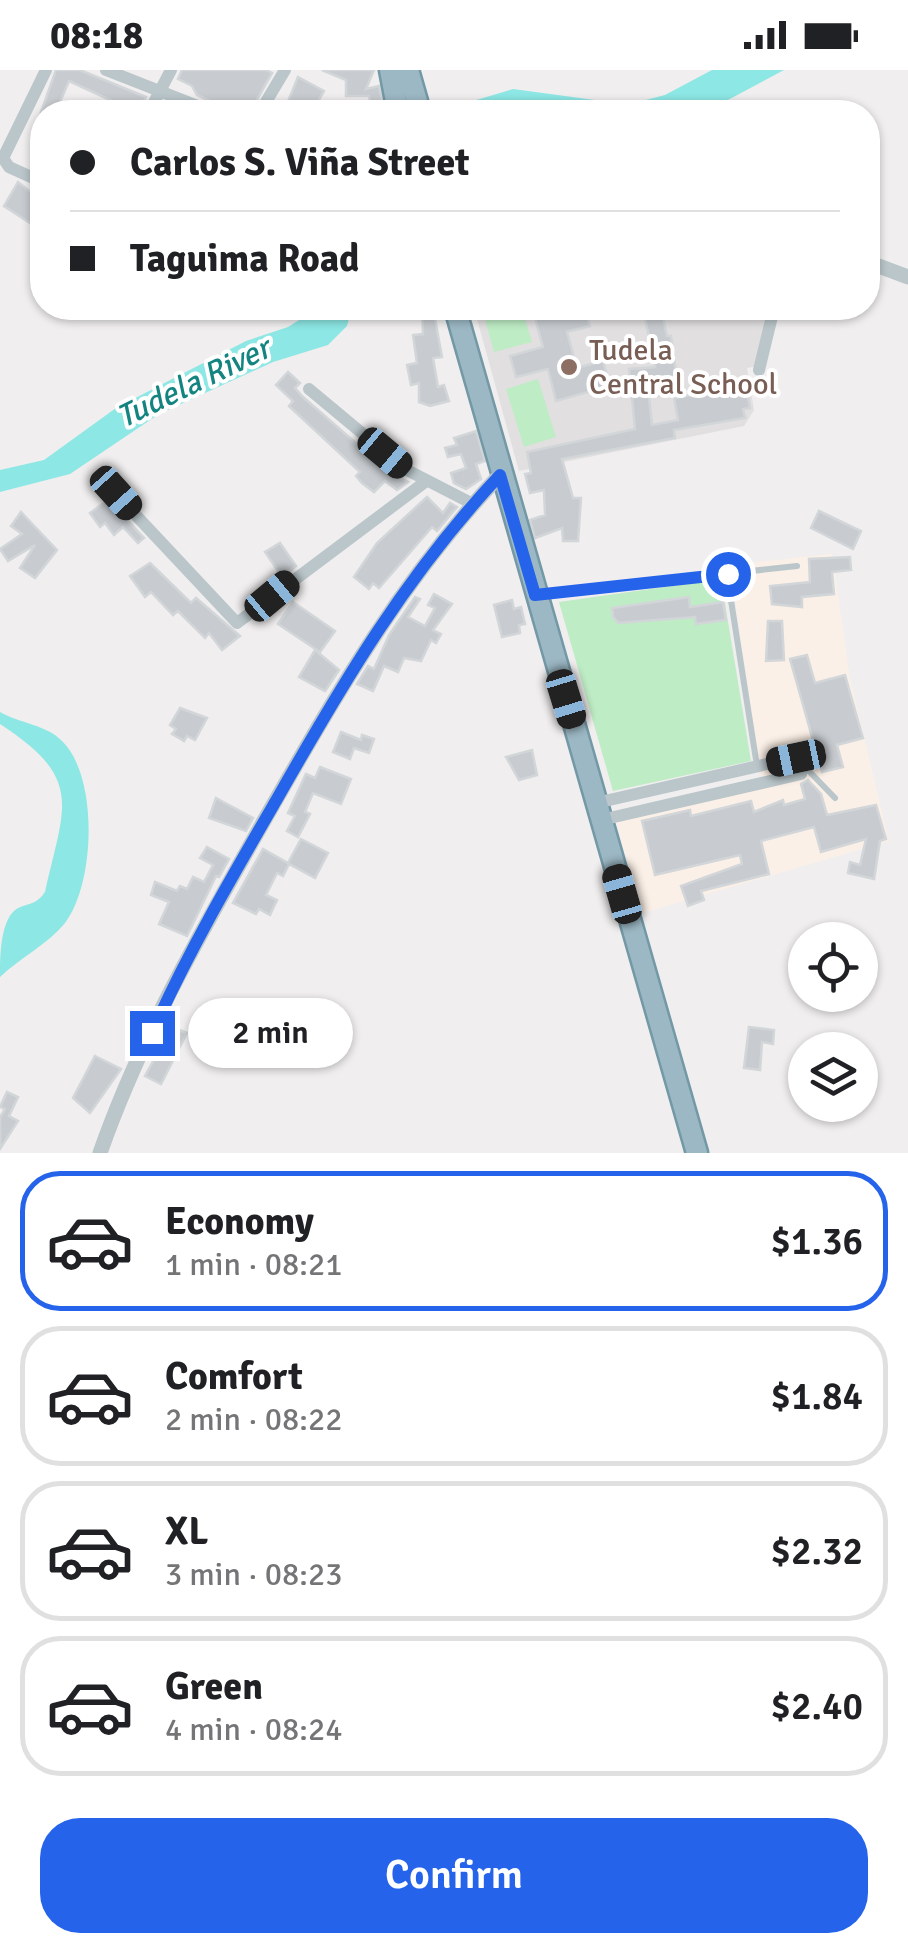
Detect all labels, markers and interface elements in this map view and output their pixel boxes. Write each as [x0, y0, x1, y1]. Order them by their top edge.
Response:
text: 08:18 [50, 12, 143, 59]
text: Carlos S. Viña Street [130, 139, 470, 186]
text: Taguima Road [130, 235, 360, 282]
water label: Tudela River [110, 327, 280, 436]
place label: Tudela Central School [589, 332, 777, 403]
marker: Tudela Central School [558, 356, 580, 378]
car [352, 422, 418, 484]
car [85, 461, 147, 525]
route start [706, 552, 751, 597]
car [239, 565, 305, 627]
car [543, 666, 589, 732]
car [764, 737, 828, 779]
car [599, 861, 645, 927]
map controls [788, 922, 878, 1122]
button: locate [788, 922, 878, 1012]
callout: 2 min [187, 998, 352, 1068]
route end [130, 1011, 175, 1056]
text: 2 min [232, 1013, 309, 1052]
button: layers [788, 1032, 878, 1122]
icon: car [45, 1196, 135, 1286]
text: Economy [165, 1198, 314, 1245]
text: $1.36 [770, 1218, 863, 1265]
text: 1 min · 08:21 [165, 1245, 343, 1284]
icon: car [45, 1351, 135, 1441]
text: Comfort [165, 1353, 303, 1400]
text: $1.84 [770, 1373, 863, 1420]
text: 2 min · 08:22 [165, 1400, 343, 1439]
icon: car [45, 1506, 135, 1596]
text: XL [165, 1508, 208, 1555]
text: $2.32 [770, 1528, 863, 1575]
text: 3 min · 08:23 [165, 1555, 343, 1594]
icon: car [45, 1661, 135, 1751]
text: Green [165, 1663, 263, 1710]
text: $2.40 [770, 1683, 863, 1730]
text: 4 min · 08:24 [165, 1710, 343, 1749]
button: Confirm [40, 1818, 868, 1933]

